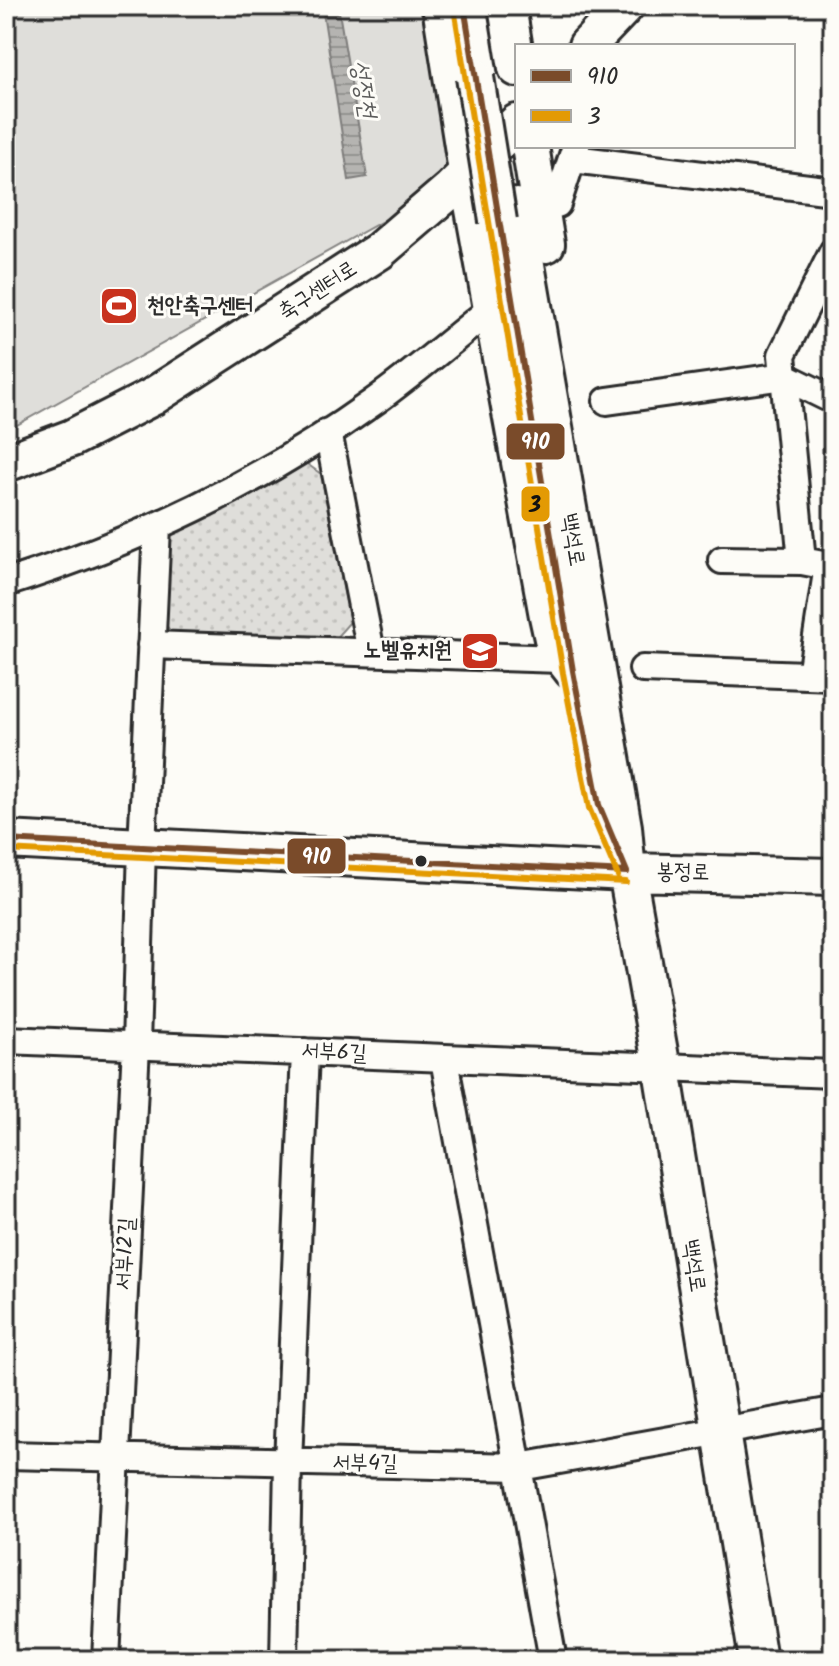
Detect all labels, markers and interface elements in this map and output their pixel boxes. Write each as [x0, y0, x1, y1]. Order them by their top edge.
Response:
legend [515, 44, 795, 148]
water label: 성정천 [339, 57, 387, 123]
text: 910 [587, 58, 618, 97]
text: 3 [587, 98, 601, 137]
street label: 축구센터로 [271, 252, 365, 330]
sports icon: 천안축구센터 [98, 285, 140, 327]
place label: 천안축구센터 [147, 289, 253, 324]
line badge: 910 [505, 422, 566, 461]
text: 910 [520, 426, 550, 461]
line badge: 3 [520, 485, 551, 523]
text: 3 [528, 489, 541, 524]
street label: 백석로 [550, 511, 594, 569]
school or university icon: 노벨유치원 [459, 630, 501, 672]
place label: 노벨유치원 [363, 634, 452, 669]
line badge: 910 [286, 837, 347, 875]
text: 910 [301, 841, 331, 876]
unlabelled marker [413, 853, 429, 869]
street label: 봉정로 [656, 855, 710, 891]
street label: 서부6길 [300, 1034, 368, 1072]
street label: 서부12길 [107, 1216, 145, 1291]
street label: 백석로 [672, 1237, 714, 1295]
street label: 서부4길 [332, 1446, 398, 1482]

